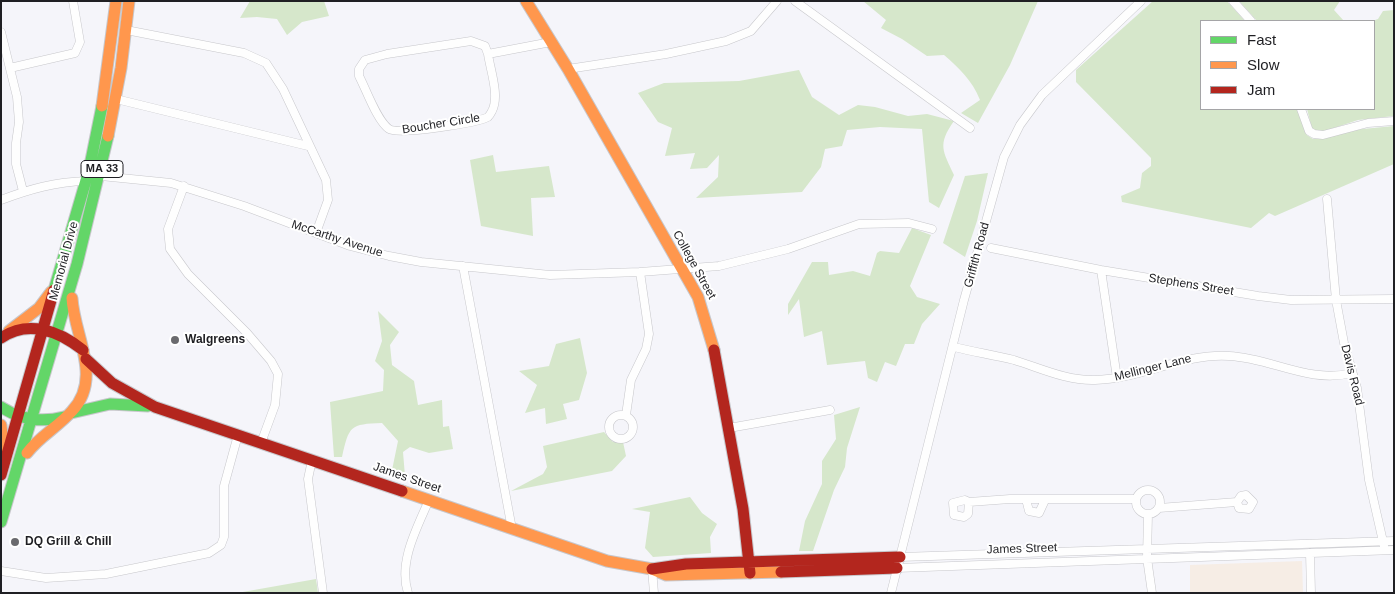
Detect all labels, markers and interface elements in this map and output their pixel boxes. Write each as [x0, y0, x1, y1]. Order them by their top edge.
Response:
legend [1200, 20, 1375, 110]
text: Fast [1247, 31, 1276, 48]
text: Slow [1247, 56, 1280, 73]
text: Jam [1247, 81, 1275, 98]
street label: Boucher Circle [401, 111, 481, 137]
road number: MA 33 [81, 160, 123, 178]
street label: McCarthy Avenue [290, 217, 384, 261]
street label: Memorial Drive [47, 220, 81, 302]
street label: Griffith Road [961, 221, 993, 289]
street label: College Street [669, 228, 719, 302]
street label: Stephens Street [1147, 271, 1235, 299]
place label: Walgreens [185, 333, 245, 347]
marker: Walgreens [169, 334, 181, 346]
street label: Davis Road [1338, 343, 1366, 407]
street label: Mellinger Lane [1113, 351, 1193, 385]
street label: James Street [371, 460, 443, 496]
place label: DQ Grill & Chill [25, 535, 112, 549]
marker: DQ Grill & Chill [9, 536, 21, 548]
street label: James Street [986, 541, 1058, 557]

